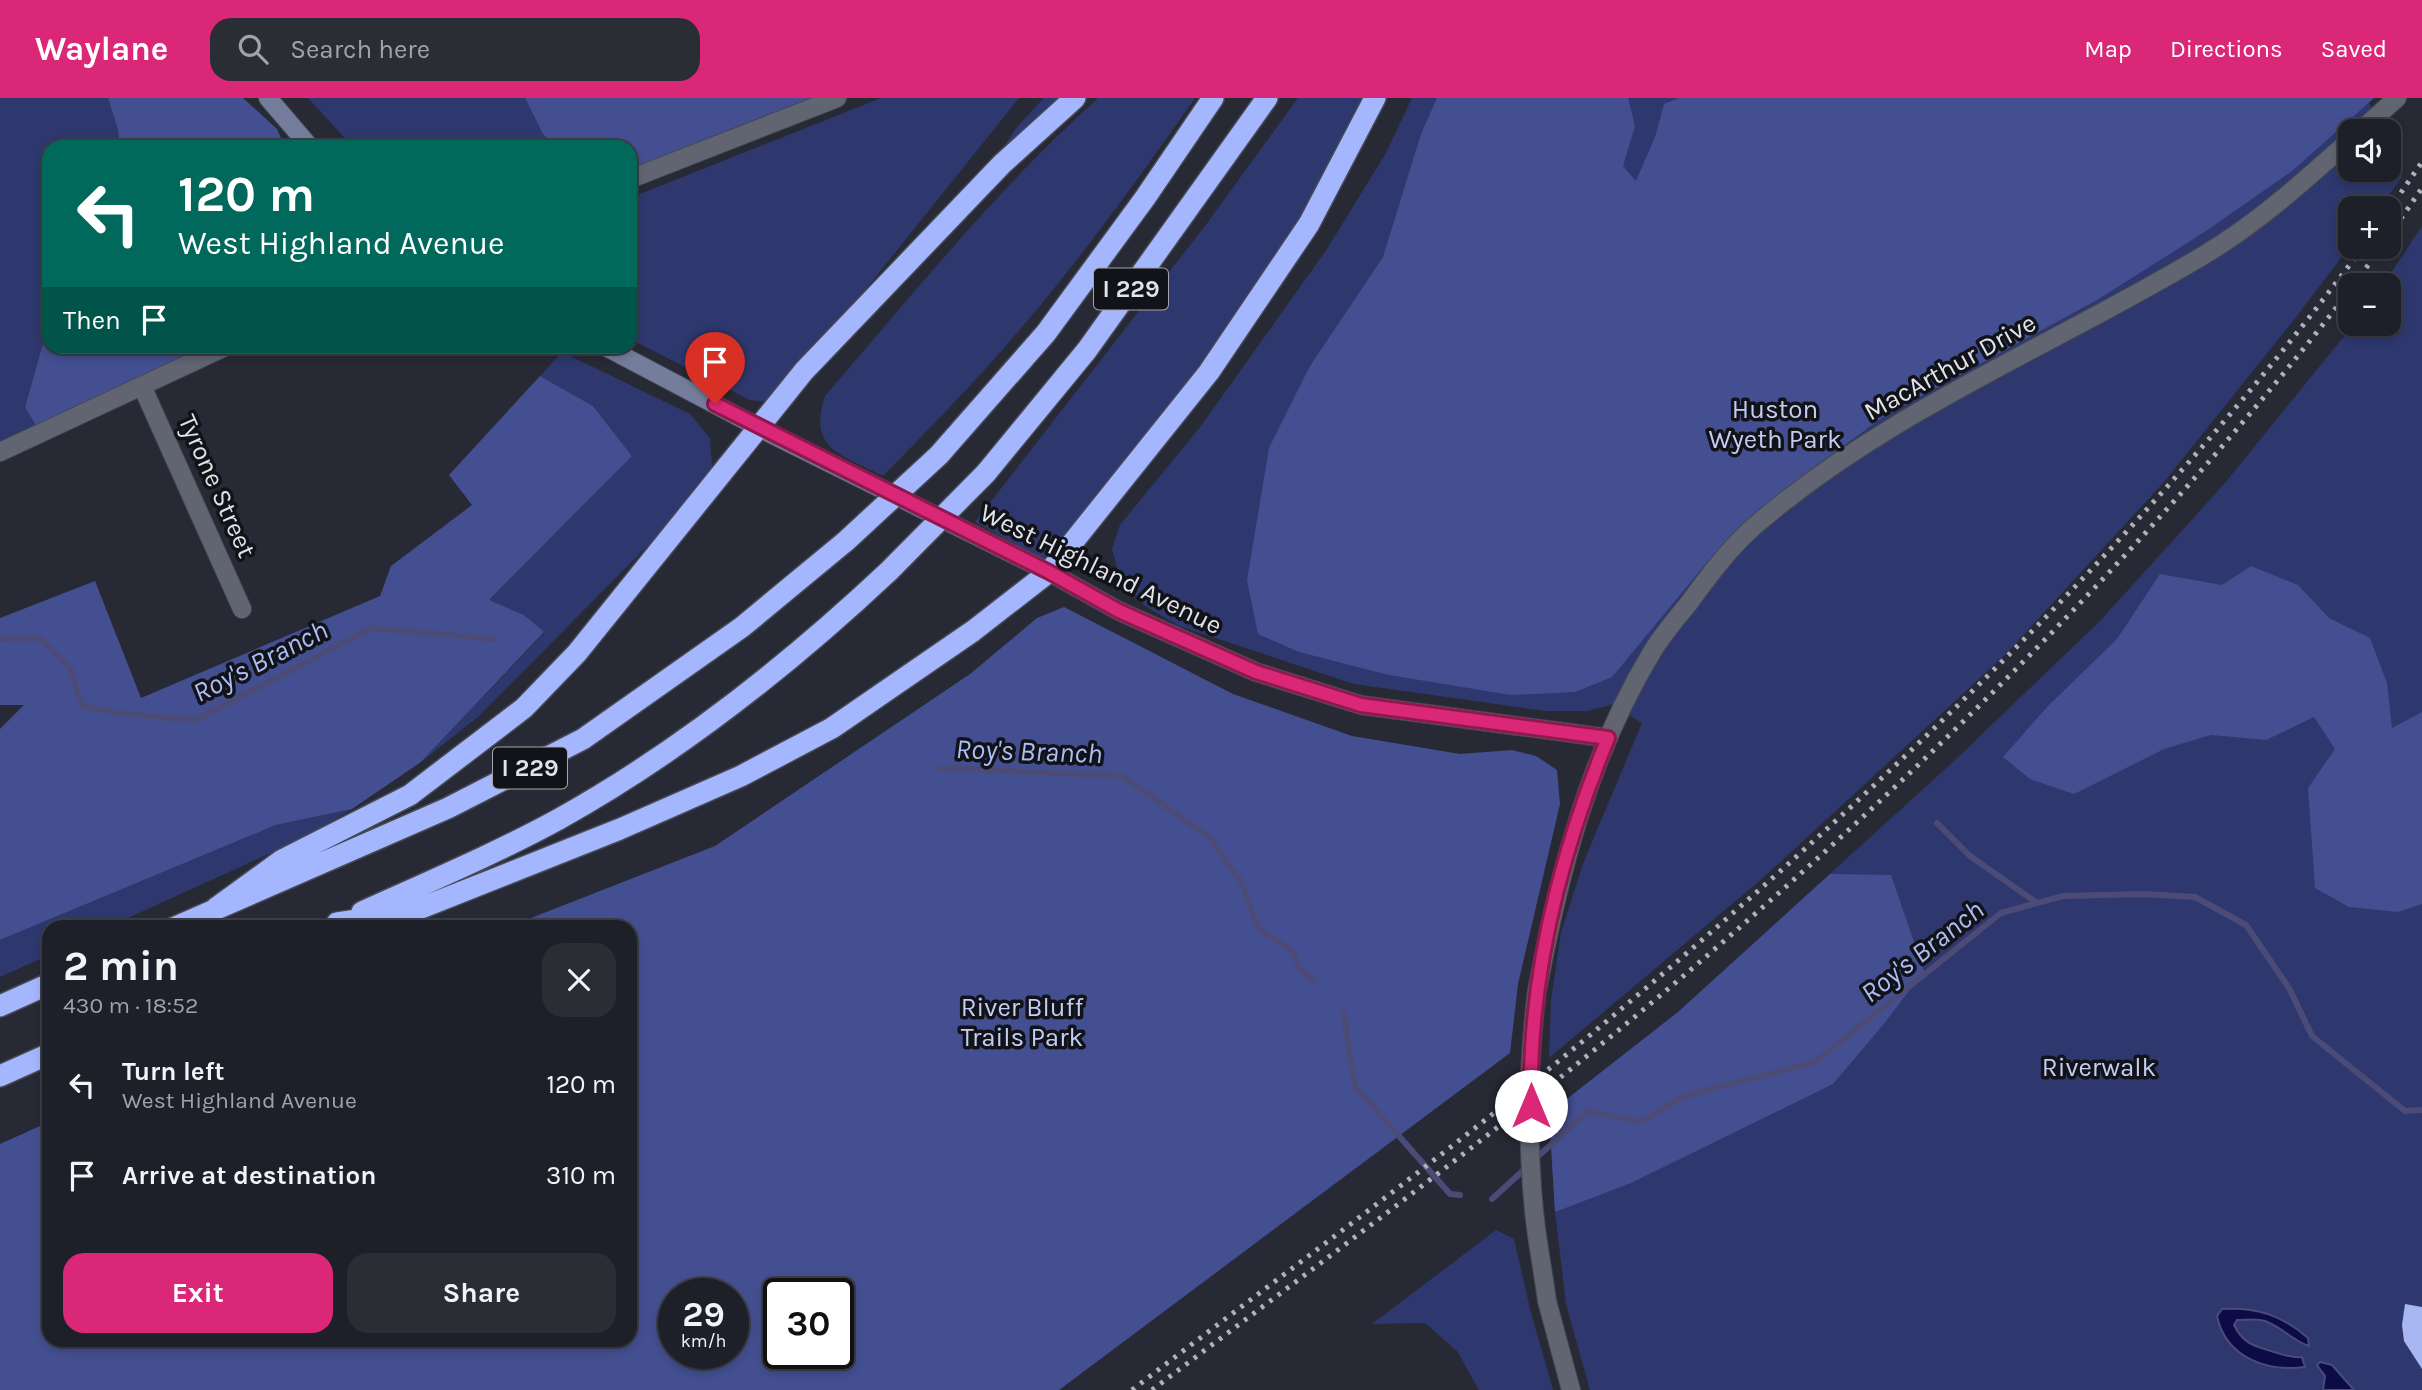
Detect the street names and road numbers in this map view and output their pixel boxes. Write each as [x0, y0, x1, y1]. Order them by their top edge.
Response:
road number: I 229 [1094, 268, 1168, 309]
street label: MacArthur Drive [1859, 307, 2041, 427]
street label: Tyrone Street [172, 410, 262, 563]
street label: West Highland Avenue [975, 497, 1227, 641]
road number: I 229 [493, 748, 567, 788]

